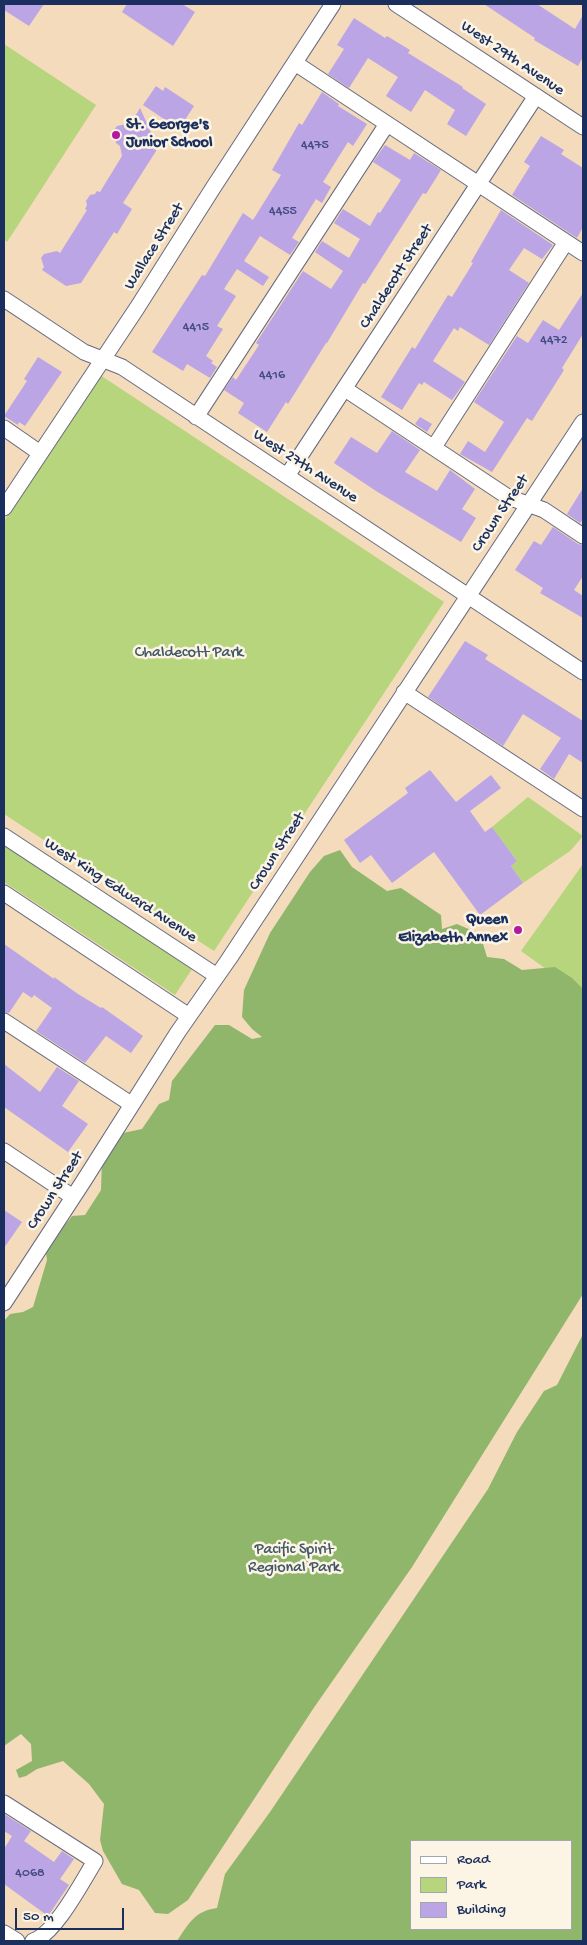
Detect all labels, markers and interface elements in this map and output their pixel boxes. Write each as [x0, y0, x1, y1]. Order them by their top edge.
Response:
street label: West 29th Avenue [456, 17, 568, 101]
place label: St. George's Junior School [126, 116, 212, 154]
marker: St. George's Junior School [110, 129, 122, 141]
house number: 4475 [301, 138, 329, 154]
street label: Wallace Street [121, 200, 189, 294]
house number: 4455 [269, 204, 297, 220]
street label: Chaldecott Street [356, 221, 438, 333]
house number: 4415 [183, 320, 209, 336]
house number: 4472 [540, 333, 568, 349]
house number: 4416 [259, 368, 285, 384]
street label: West 27th Avenue [249, 426, 361, 508]
street label: Crown Street [468, 472, 534, 556]
park label: Chaldecott Park [135, 644, 243, 664]
street label: Crown Street [246, 809, 310, 895]
street label: West King Edward Avenue [40, 834, 200, 948]
place label: Queen Elizabeth Annex [398, 911, 508, 949]
marker: Queen Elizabeth Annex [512, 924, 524, 936]
street label: Crown Street [24, 1148, 88, 1234]
park label: Pacific Spirit Regional Park [248, 1541, 340, 1579]
legend [410, 1840, 572, 1930]
text: Road [457, 1851, 490, 1869]
house number: 4068 [15, 1866, 45, 1882]
text: Park [457, 1876, 486, 1894]
scale bar [18, 1898, 126, 1930]
text: Building [457, 1901, 506, 1919]
text: 50 m [23, 1908, 54, 1926]

